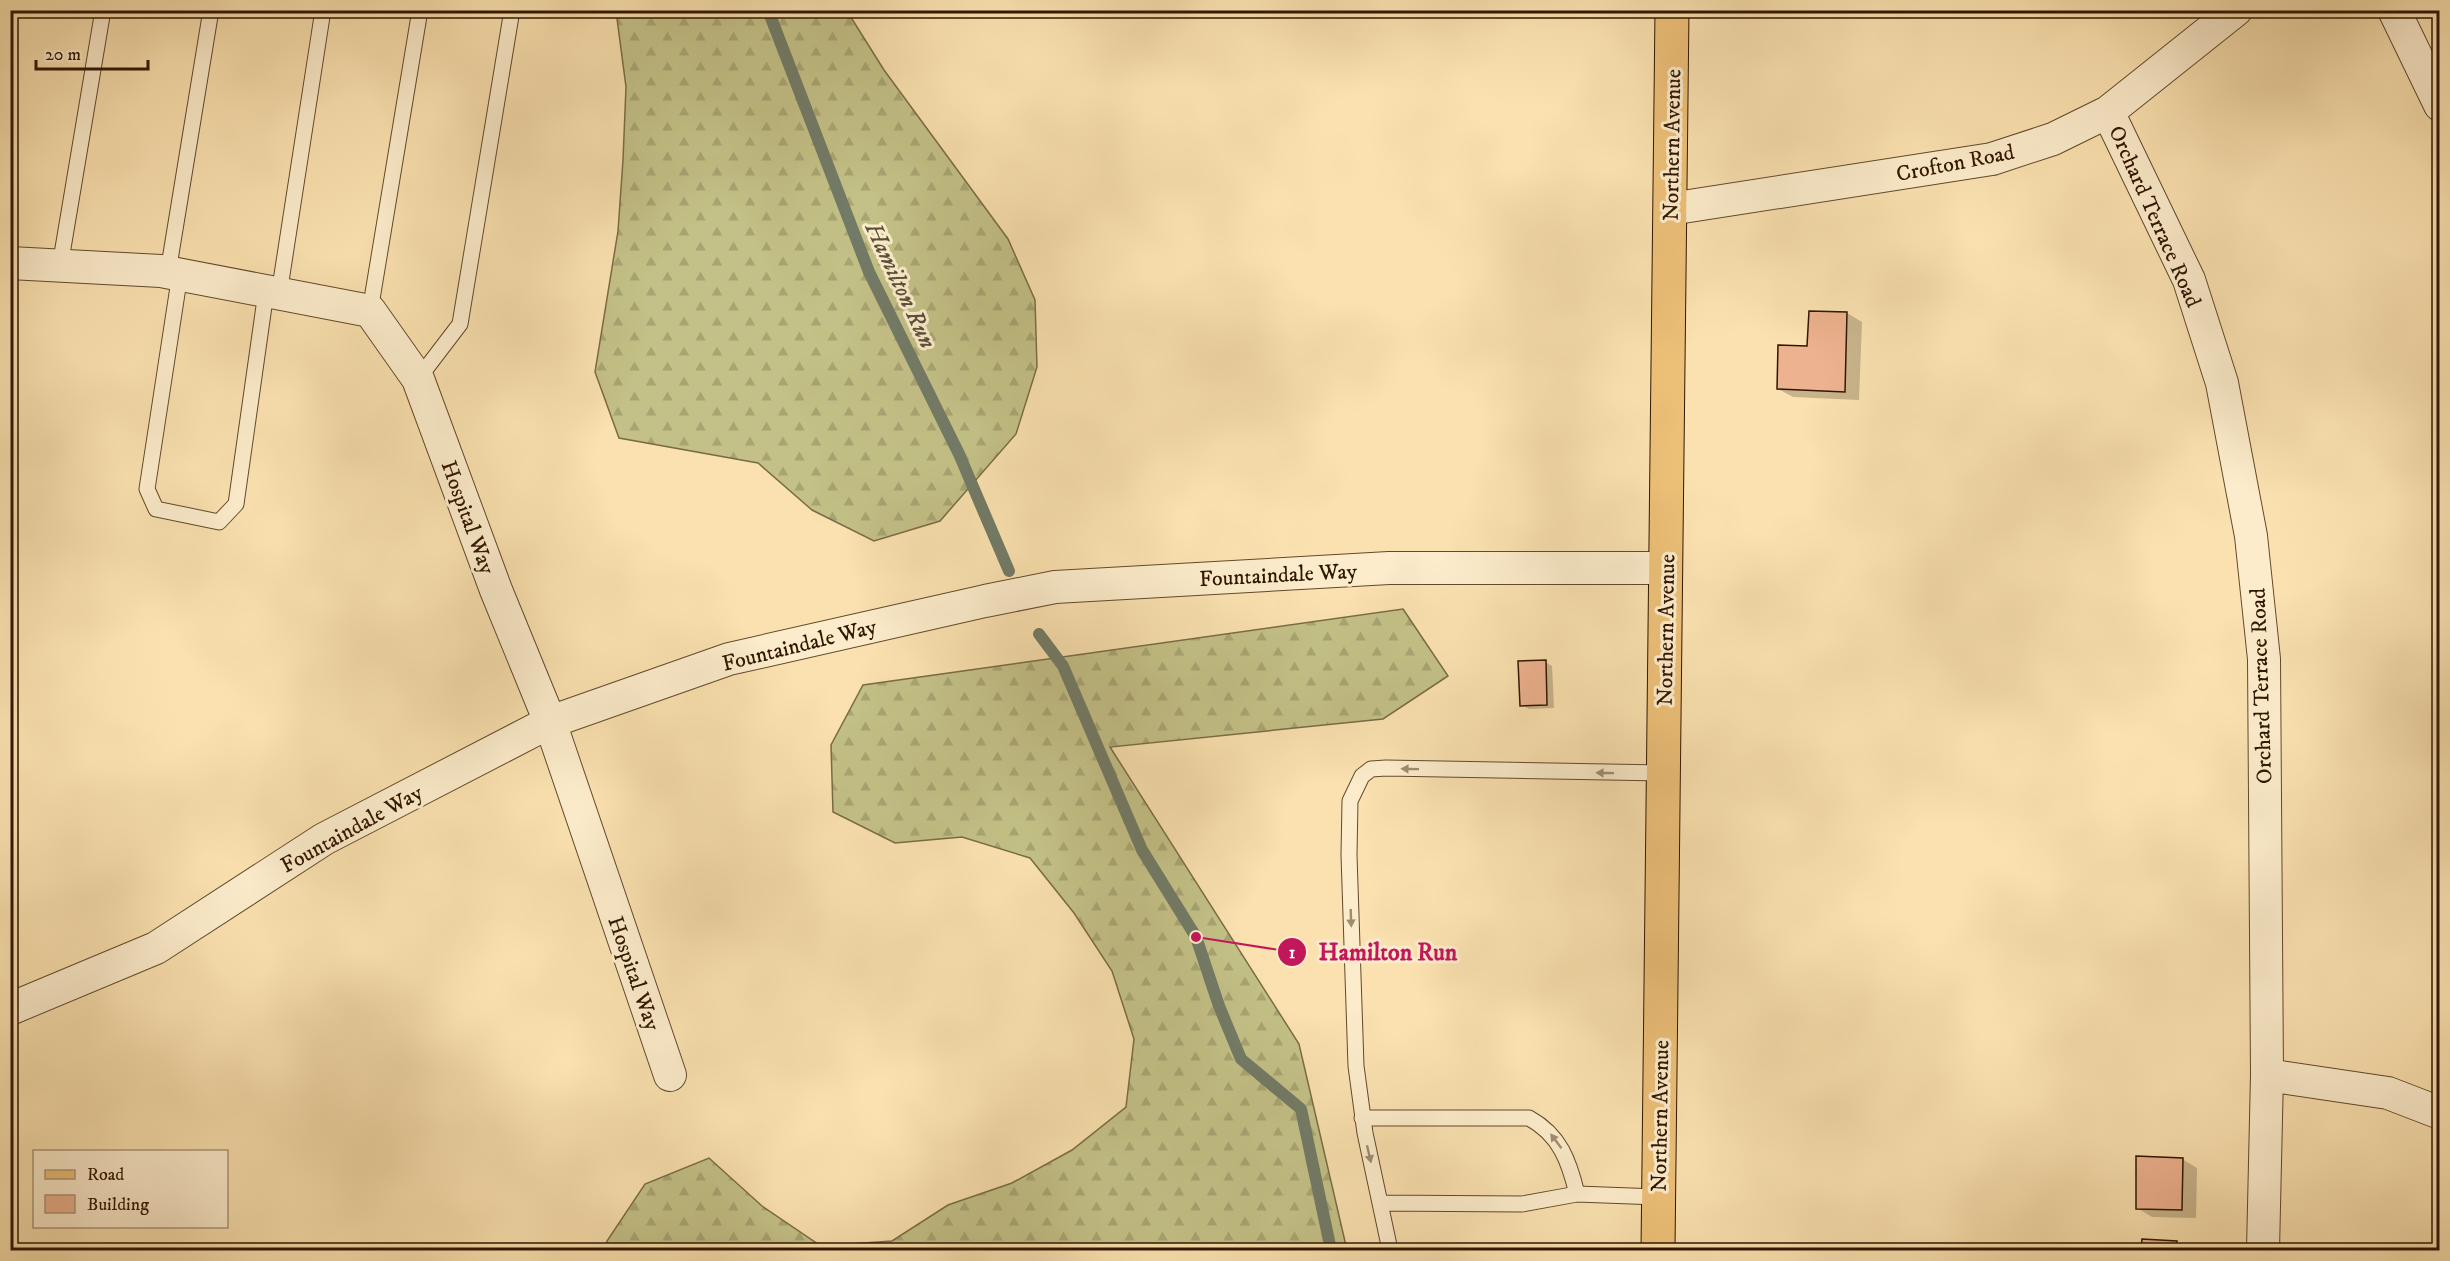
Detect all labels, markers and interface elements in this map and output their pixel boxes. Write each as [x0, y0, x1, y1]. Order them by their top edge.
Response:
scale bar [36, 33, 148, 71]
text: 20 m [45, 44, 81, 66]
street label: Northern Avenue [1658, 69, 1687, 221]
street label: Orchard Terrace Road [2102, 122, 2207, 312]
street label: Crofton Road [1894, 139, 2017, 188]
water label: Hamilton Run [857, 217, 942, 353]
street label: Hospital Way [435, 457, 501, 579]
street label: Northern Avenue [1652, 554, 1681, 706]
street label: Fountaindale Way [1198, 558, 1358, 593]
street label: Orchard Terrace Road [2245, 588, 2278, 784]
street label: Fountaindale Way [719, 613, 880, 678]
one-way arrow [1400, 764, 1419, 773]
one-way arrow [1595, 768, 1614, 778]
street label: Fountaindale Way [276, 779, 428, 879]
one-way arrow [1347, 908, 1356, 927]
street label: Hospital Way [601, 913, 666, 1035]
callout: Hamilton Run [1277, 931, 1470, 973]
text: Hamilton Run [1319, 938, 1458, 968]
text: 1 [1289, 942, 1296, 964]
street label: Northern Avenue [1646, 1040, 1675, 1192]
one-way arrow [1550, 1133, 1562, 1148]
one-way arrow [1365, 1145, 1375, 1163]
legend [33, 1150, 228, 1228]
text: Road [87, 1164, 124, 1186]
text: Building [87, 1194, 149, 1216]

